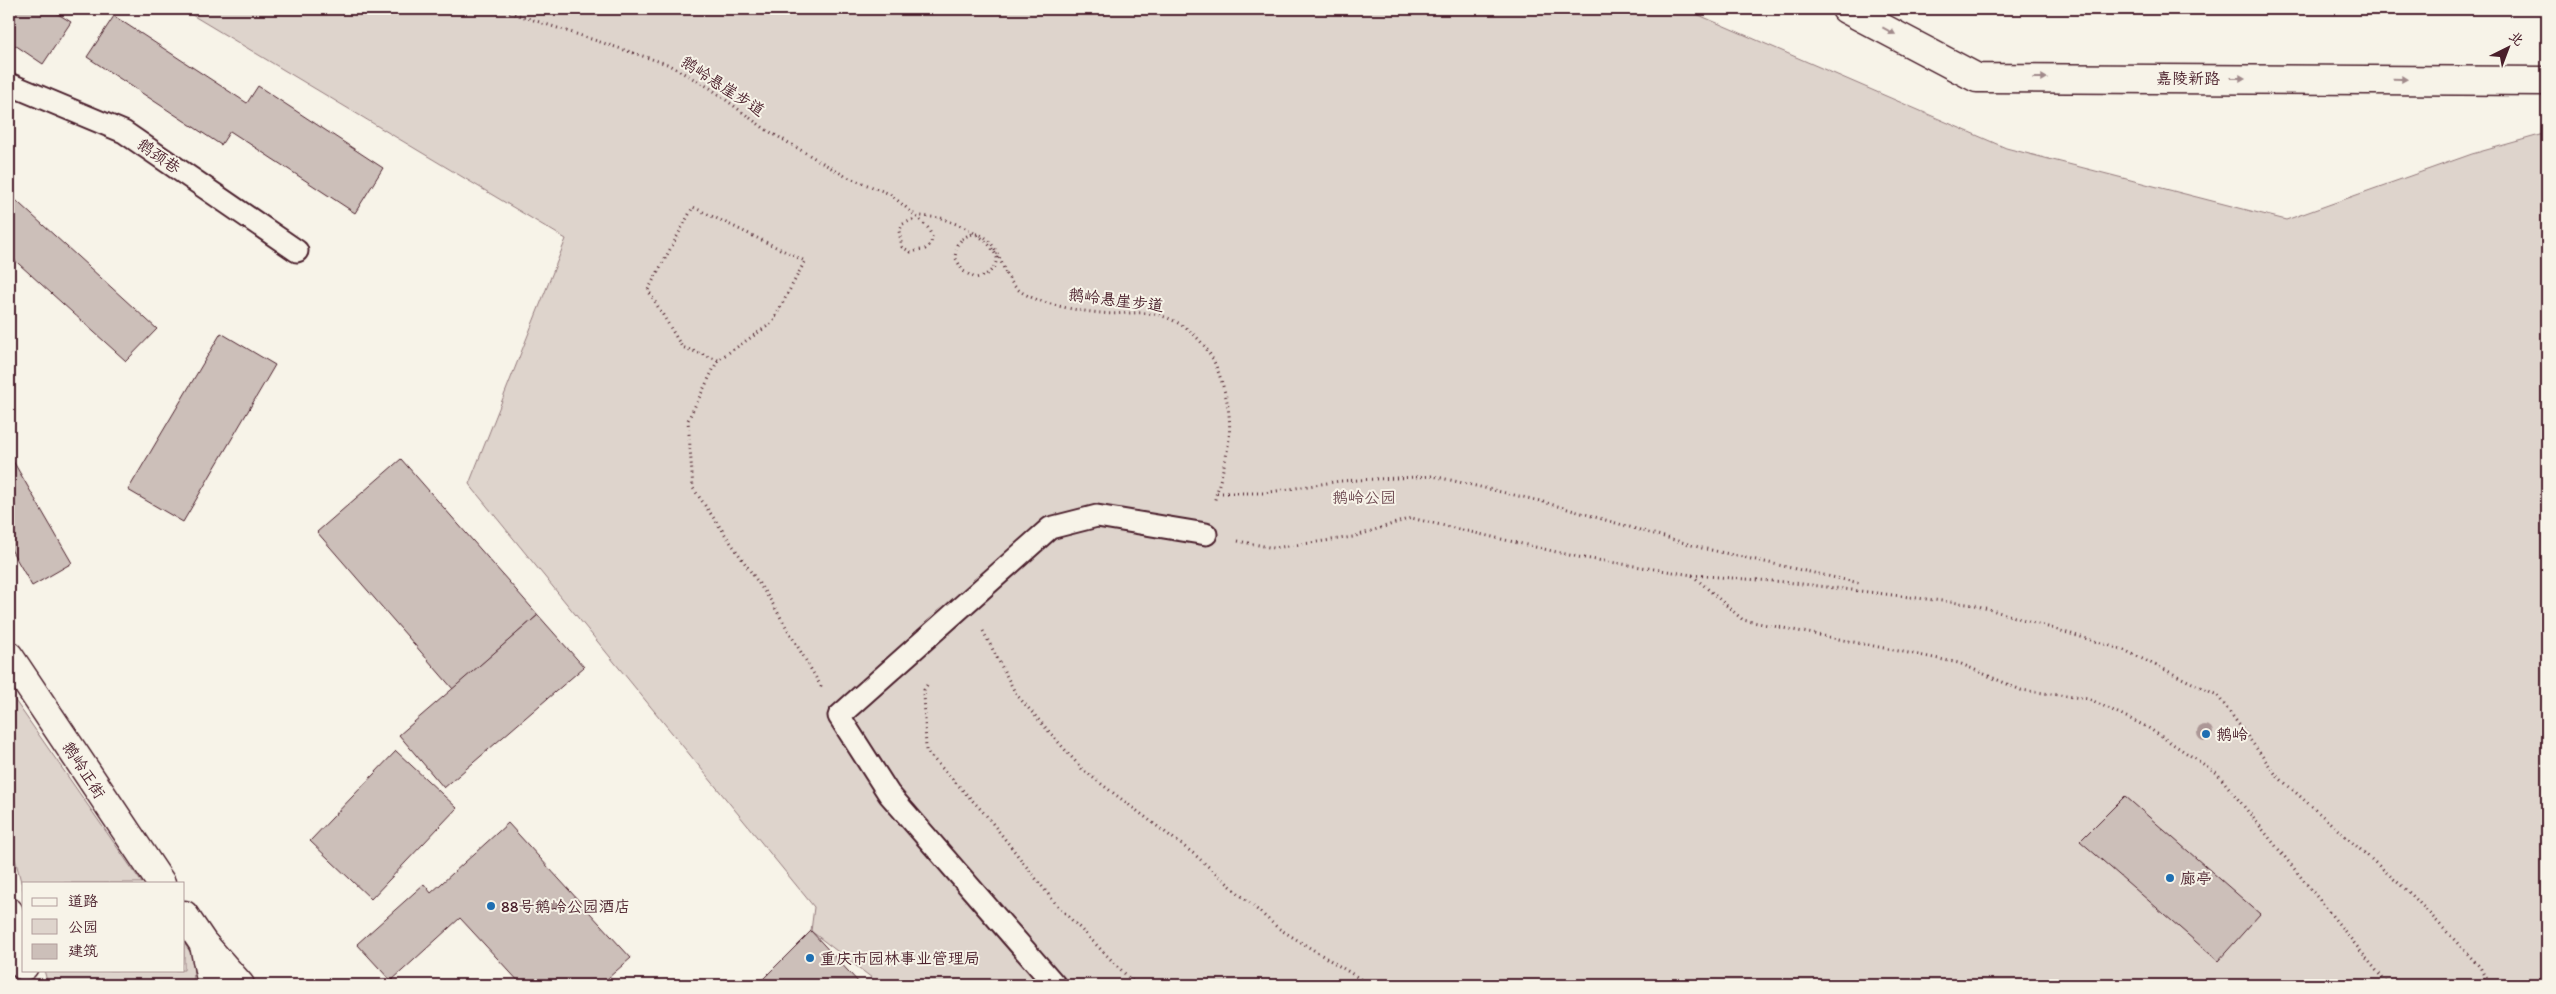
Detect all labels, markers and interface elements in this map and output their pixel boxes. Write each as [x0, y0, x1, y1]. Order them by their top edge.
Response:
north arrow [2484, 22, 2534, 72]
one-way arrow [1882, 27, 1896, 36]
text: 北 [2505, 28, 2527, 50]
street label: 鹅岭悬崖步道 [678, 52, 768, 120]
street label: 嘉陵新路 [2156, 69, 2220, 88]
one-way arrow [2033, 74, 2049, 82]
one-way arrow [2230, 74, 2246, 82]
one-way arrow [2393, 76, 2409, 84]
street label: 鹅颈巷 [134, 134, 184, 178]
street label: 鹅岭悬崖步道 [1067, 285, 1165, 315]
park label: 鹅岭公园 [1332, 488, 1396, 507]
place label: 鹅岭 [2216, 725, 2248, 744]
marker: 鹅岭 [2200, 728, 2212, 740]
street label: 鹅岭正街 [59, 738, 109, 802]
place label: 廊亭 [2180, 869, 2212, 888]
marker: 廊亭 [2164, 872, 2176, 884]
legend [22, 882, 185, 972]
text: 道路 [68, 892, 98, 910]
place label: 88号鹅岭公园酒店 [501, 897, 631, 916]
marker: 88号鹅岭公园酒店 [485, 900, 497, 912]
text: 公园 [68, 918, 98, 936]
text: 建筑 [68, 942, 98, 960]
place label: 重庆市园林事业管理局 [820, 949, 980, 968]
marker: 重庆市园林事业管理局 [804, 952, 816, 964]

